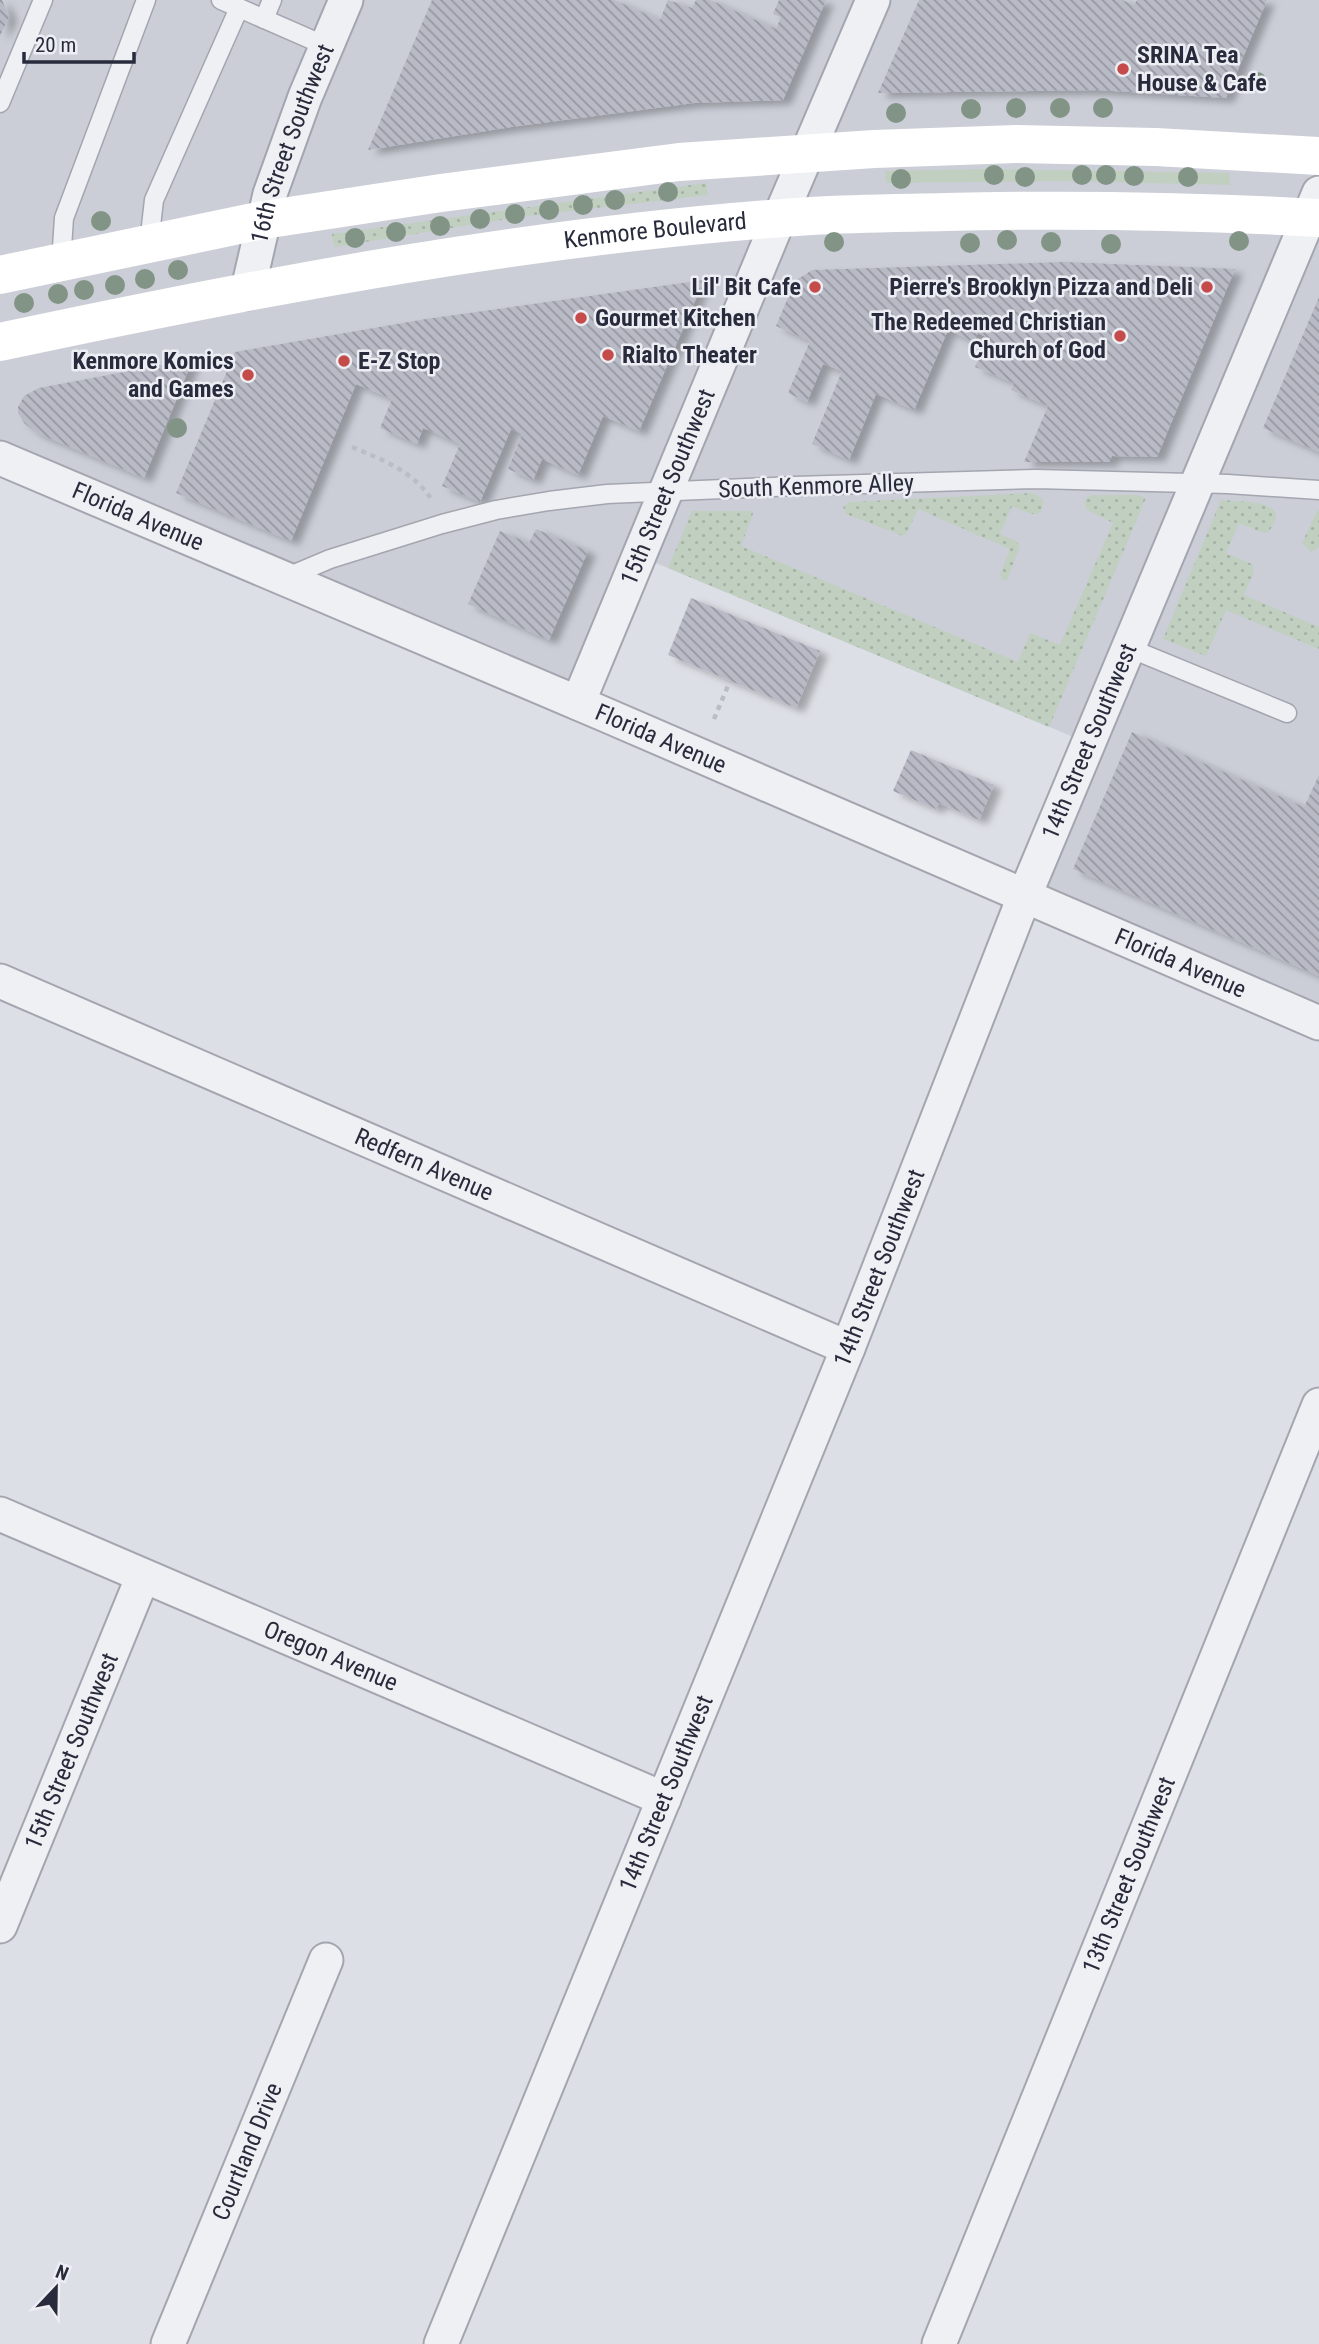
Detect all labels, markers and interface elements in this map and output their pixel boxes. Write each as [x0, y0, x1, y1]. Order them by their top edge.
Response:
scale bar [24, 21, 135, 65]
text: 20 m [35, 33, 76, 57]
street label: 16th Street Southwest [245, 40, 340, 246]
place label: SRINA Tea House & Cafe [1137, 41, 1267, 97]
marker: SRINA Tea House & Cafe [1115, 61, 1131, 77]
street label: Kenmore Boulevard [562, 207, 748, 255]
place label: Lil' Bit Cafe [692, 273, 801, 301]
place label: Pierre's Brooklyn Pizza and Deli [889, 273, 1193, 301]
marker: Lil' Bit Cafe [807, 279, 823, 295]
marker: Pierre's Brooklyn Pizza and Deli [1199, 279, 1215, 295]
place label: Gourmet Kitchen [595, 304, 756, 332]
place label: The Redeemed Christian Church of God [871, 308, 1106, 364]
marker: Gourmet Kitchen [573, 310, 589, 326]
marker: The Redeemed Christian Church of God [1112, 328, 1128, 344]
place label: Rialto Theater [622, 341, 757, 369]
place label: Kenmore Komics and Games [73, 347, 234, 403]
place label: E-Z Stop [358, 347, 441, 375]
marker: Rialto Theater [600, 347, 616, 363]
marker: E-Z Stop [336, 353, 352, 369]
marker: Kenmore Komics and Games [240, 367, 256, 383]
street label: 15th Street Southwest [615, 385, 721, 589]
street label: South Kenmore Alley [718, 469, 914, 503]
street label: Florida Avenue [68, 476, 208, 557]
street label: 14th Street Southwest [1036, 639, 1143, 843]
street label: Florida Avenue [591, 698, 731, 779]
street label: Florida Avenue [1111, 923, 1250, 1004]
street label: Redfern Avenue [351, 1122, 497, 1207]
street label: 14th Street Southwest [828, 1165, 930, 1371]
street label: Oregon Avenue [260, 1615, 402, 1697]
street label: 15th Street Southwest [19, 1649, 124, 1853]
street label: 14th Street Southwest [613, 1691, 719, 1895]
street label: 13th Street Southwest [1077, 1773, 1181, 1977]
street label: Courtland Drive [206, 2079, 288, 2225]
north arrow [21, 2253, 91, 2323]
text: N [52, 2260, 72, 2286]

